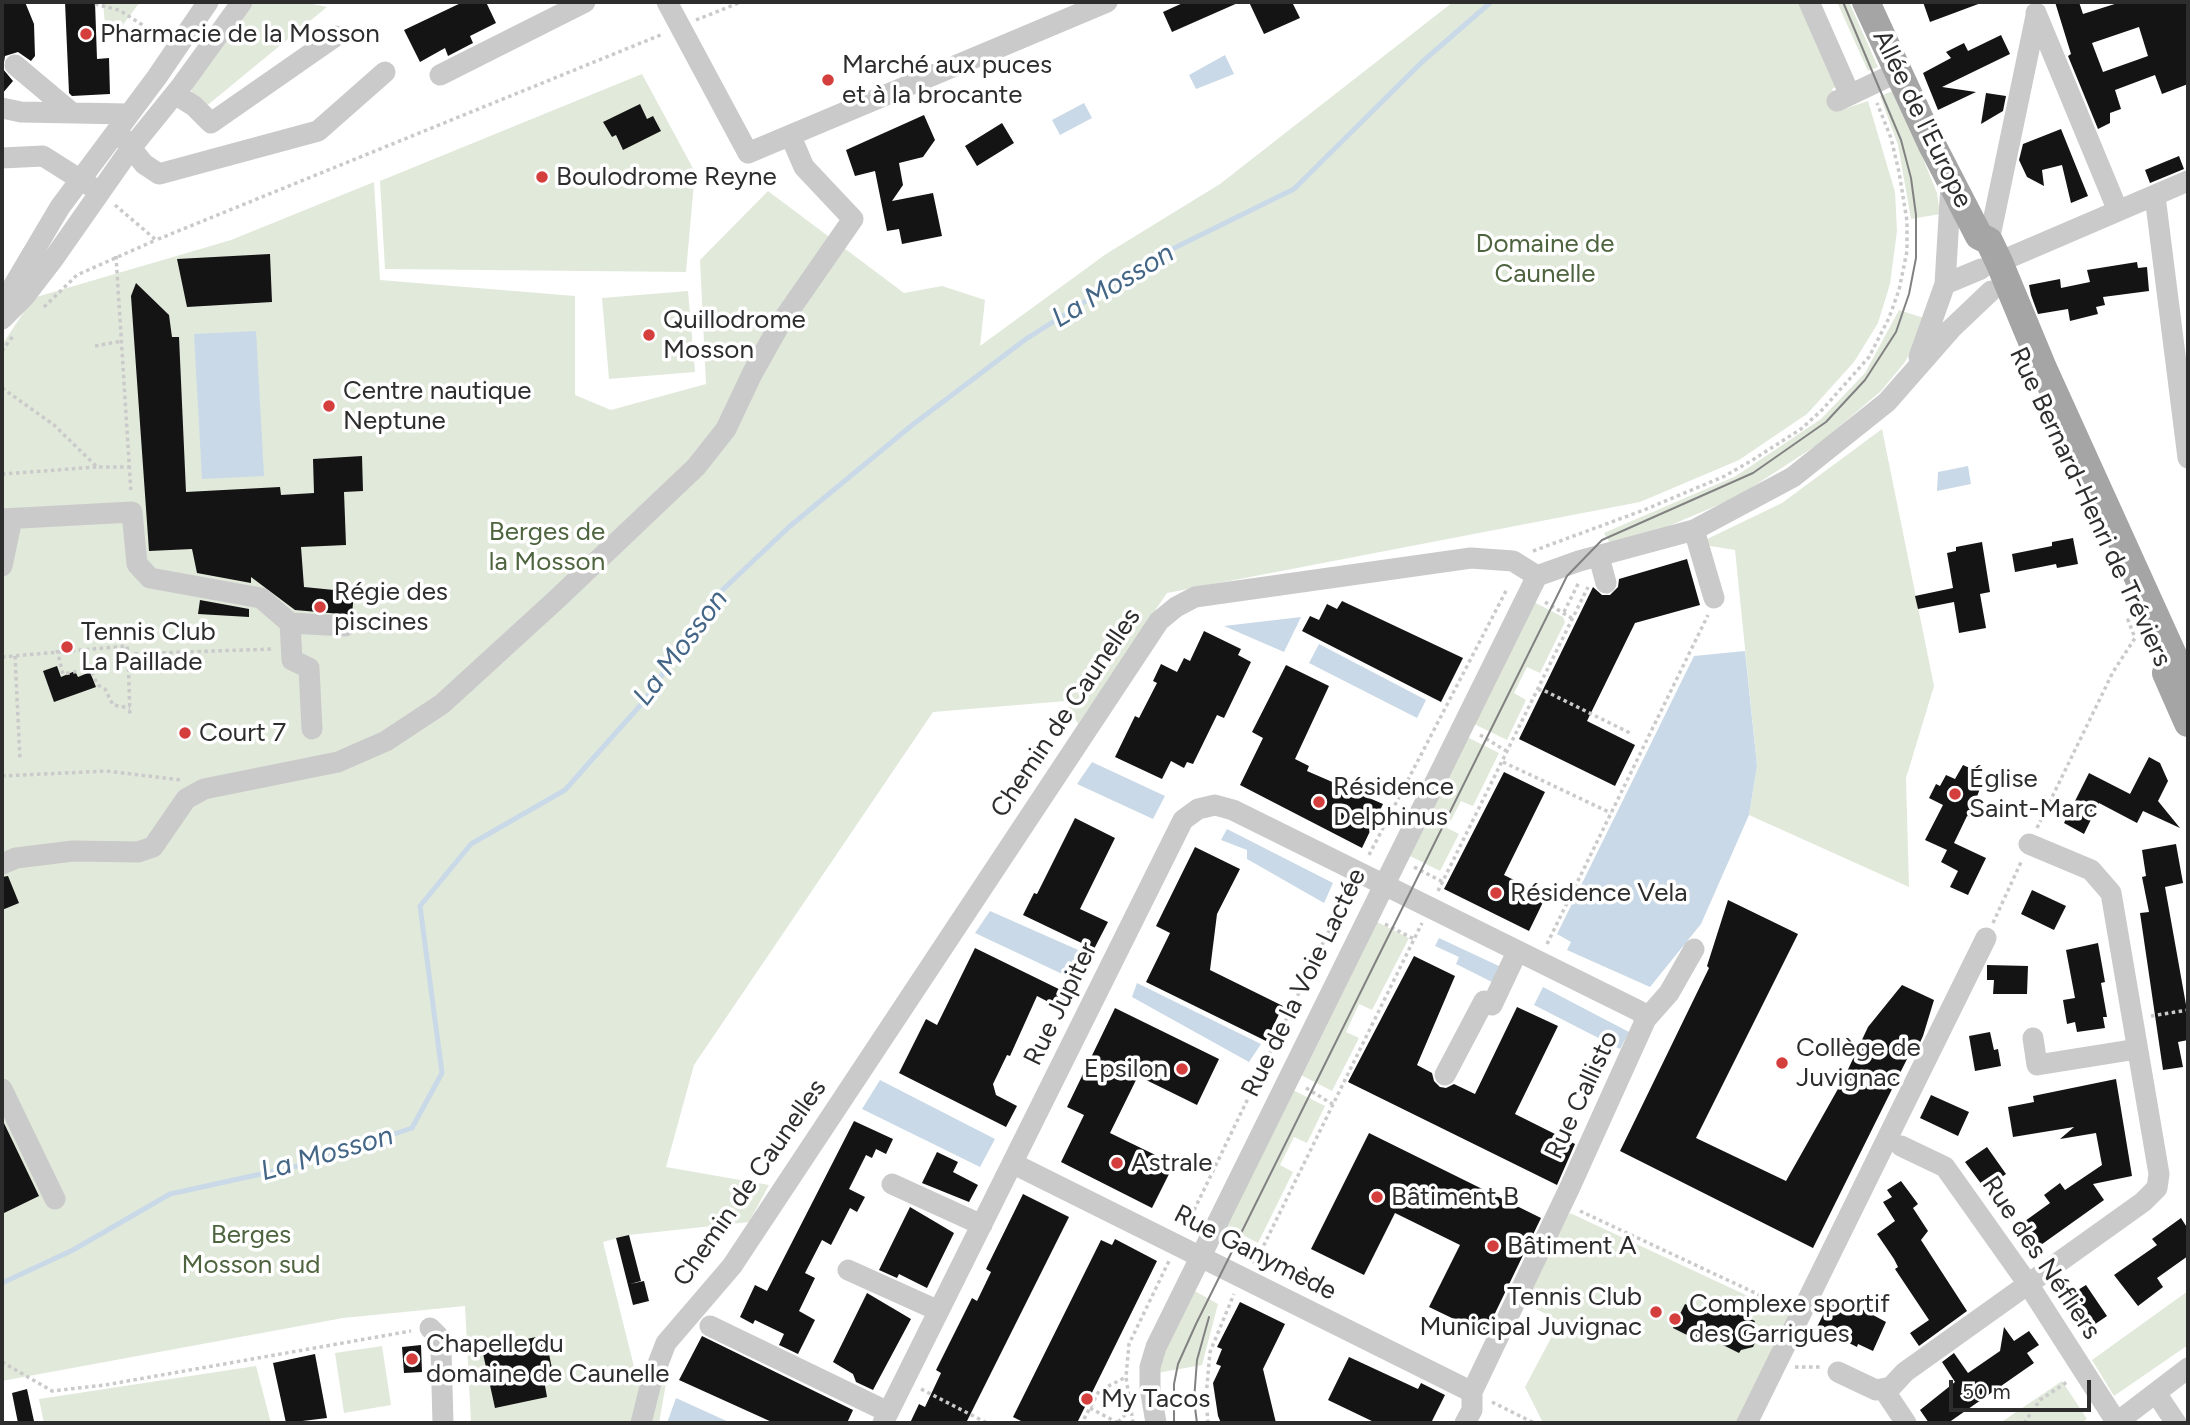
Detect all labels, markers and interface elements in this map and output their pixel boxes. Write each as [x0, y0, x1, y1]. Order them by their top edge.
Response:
place label: Pharmacie de la Mosson [100, 18, 380, 50]
street label: Allée de l'Europe [1865, 25, 1979, 213]
marker: Pharmacie de la Mosson [78, 26, 94, 42]
place label: Marché aux puces et à la brocante [842, 49, 1052, 110]
marker: Marché aux puces et à la brocante [820, 72, 836, 88]
place label: Boulodrome Reyne [556, 161, 777, 193]
marker: Boulodrome Reyne [534, 169, 550, 185]
park label: Domaine de Caunelle [1476, 228, 1614, 290]
water label: La Mosson [1046, 237, 1180, 335]
place label: Quillodrome Mosson [663, 304, 806, 366]
marker: Quillodrome Mosson [641, 327, 657, 343]
street label: Rue Bernard-Henri de Tréviers [2002, 342, 2178, 672]
place label: Centre nautique Neptune [343, 375, 532, 436]
marker: Centre nautique Neptune [321, 398, 337, 414]
park label: Berges de la Mosson [489, 516, 605, 578]
place label: Régie des piscines [334, 576, 448, 638]
water label: La Mosson [627, 584, 735, 712]
marker: Régie des piscines [312, 599, 328, 615]
street label: Chemin de Caunelles [984, 603, 1148, 823]
place label: Tennis Club La Paillade [81, 616, 216, 678]
marker: Tennis Club La Paillade [59, 639, 75, 655]
place label: Court 7 [199, 717, 286, 749]
marker: Court 7 [177, 725, 193, 741]
place label: Église Saint-Marc [1969, 763, 2098, 824]
place label: Résidence Delphinus [1333, 771, 1454, 832]
marker: Église Saint-Marc [1947, 786, 1963, 802]
marker: Résidence Delphinus [1311, 794, 1327, 810]
street label: Rue de la Voie Lactée [1235, 864, 1373, 1102]
place label: Résidence Vela [1510, 877, 1687, 909]
marker: Résidence Vela [1488, 885, 1504, 901]
street label: Rue Jupiter [1018, 937, 1104, 1071]
street label: Rue Callisto [1539, 1026, 1625, 1164]
place label: Collège de Juvignac [1796, 1032, 1921, 1094]
place label: Epsilon [1084, 1053, 1168, 1085]
marker: Collège de Juvignac [1774, 1055, 1790, 1071]
marker: Epsilon [1174, 1061, 1190, 1077]
street label: Chemin de Caunelles [667, 1074, 833, 1292]
water label: La Mosson [257, 1119, 397, 1189]
place label: Astrale [1131, 1147, 1213, 1179]
marker: Astrale [1109, 1155, 1125, 1171]
street label: Rue des Néfliers [1975, 1170, 2107, 1346]
place label: Bâtiment B [1391, 1181, 1519, 1213]
marker: Bâtiment B [1369, 1189, 1385, 1205]
street label: Rue Ganymède [1169, 1199, 1341, 1307]
park label: Berges Mosson sud [181, 1219, 321, 1280]
place label: Bâtiment A [1507, 1230, 1637, 1262]
marker: Bâtiment A [1485, 1238, 1501, 1254]
place label: Tennis Club Municipal Juvignac [1420, 1281, 1642, 1342]
place label: Complexe sportif des Garrigues [1689, 1288, 1890, 1350]
marker: Tennis Club Municipal Juvignac [1648, 1304, 1664, 1320]
marker: Complexe sportif des Garrigues [1667, 1311, 1683, 1327]
place label: Chapelle du domaine de Caunelle [426, 1328, 670, 1390]
marker: Chapelle du domaine de Caunelle [404, 1351, 420, 1367]
scale bar [1952, 1366, 2094, 1410]
text: 50 m [1962, 1379, 2011, 1404]
place label: My Tacos [1101, 1383, 1210, 1415]
marker: My Tacos [1079, 1391, 1095, 1407]

